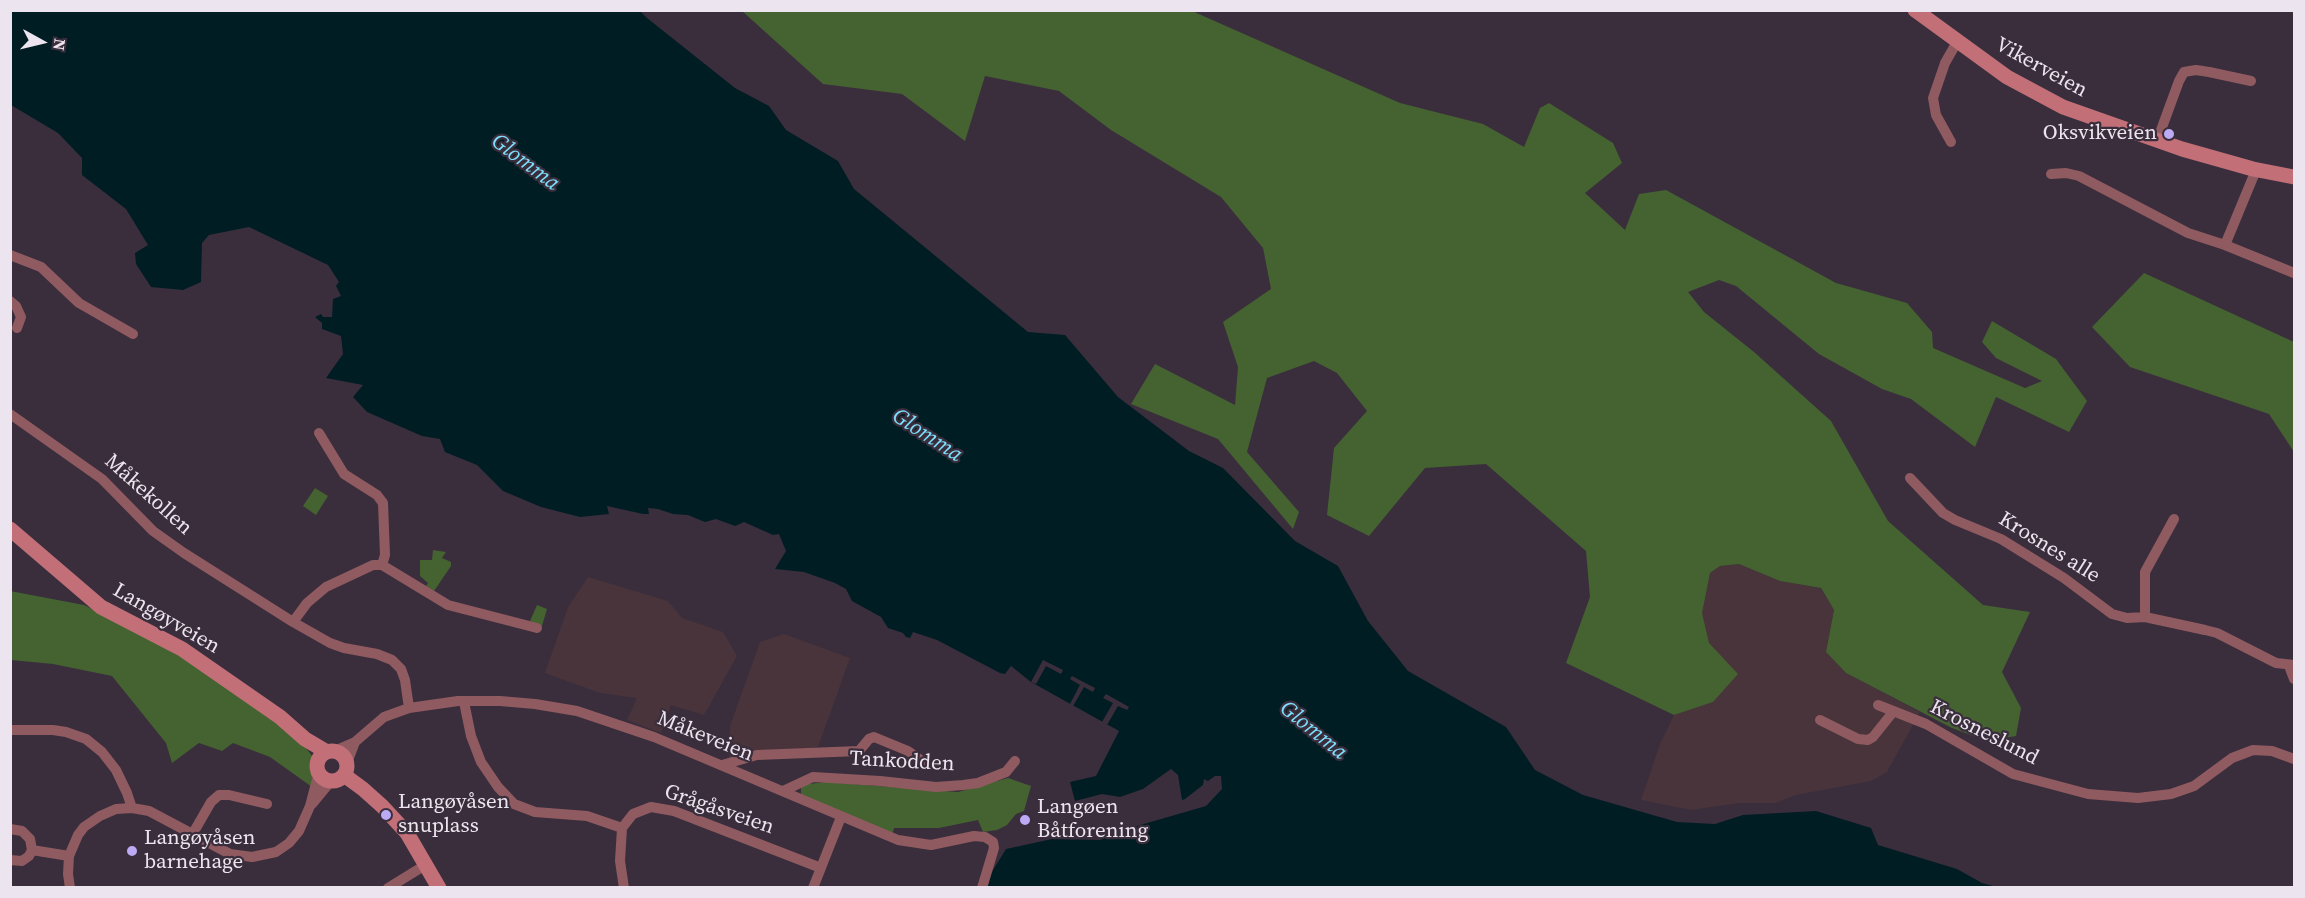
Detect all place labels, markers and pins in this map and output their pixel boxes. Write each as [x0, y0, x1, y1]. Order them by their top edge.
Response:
place label: Oksvikveien [2043, 121, 2157, 147]
marker: Oksvikveien [2162, 127, 2176, 141]
place label: Langøyåsen snuplass [398, 790, 509, 840]
place label: Langøen Båtforening [1037, 795, 1148, 845]
marker: Langøyåsen snuplass [379, 808, 393, 822]
marker: Langøen Båtforening [1018, 813, 1032, 827]
place label: Langøyåsen barnehage [144, 826, 255, 876]
marker: Langøyåsen barnehage [125, 844, 139, 858]

